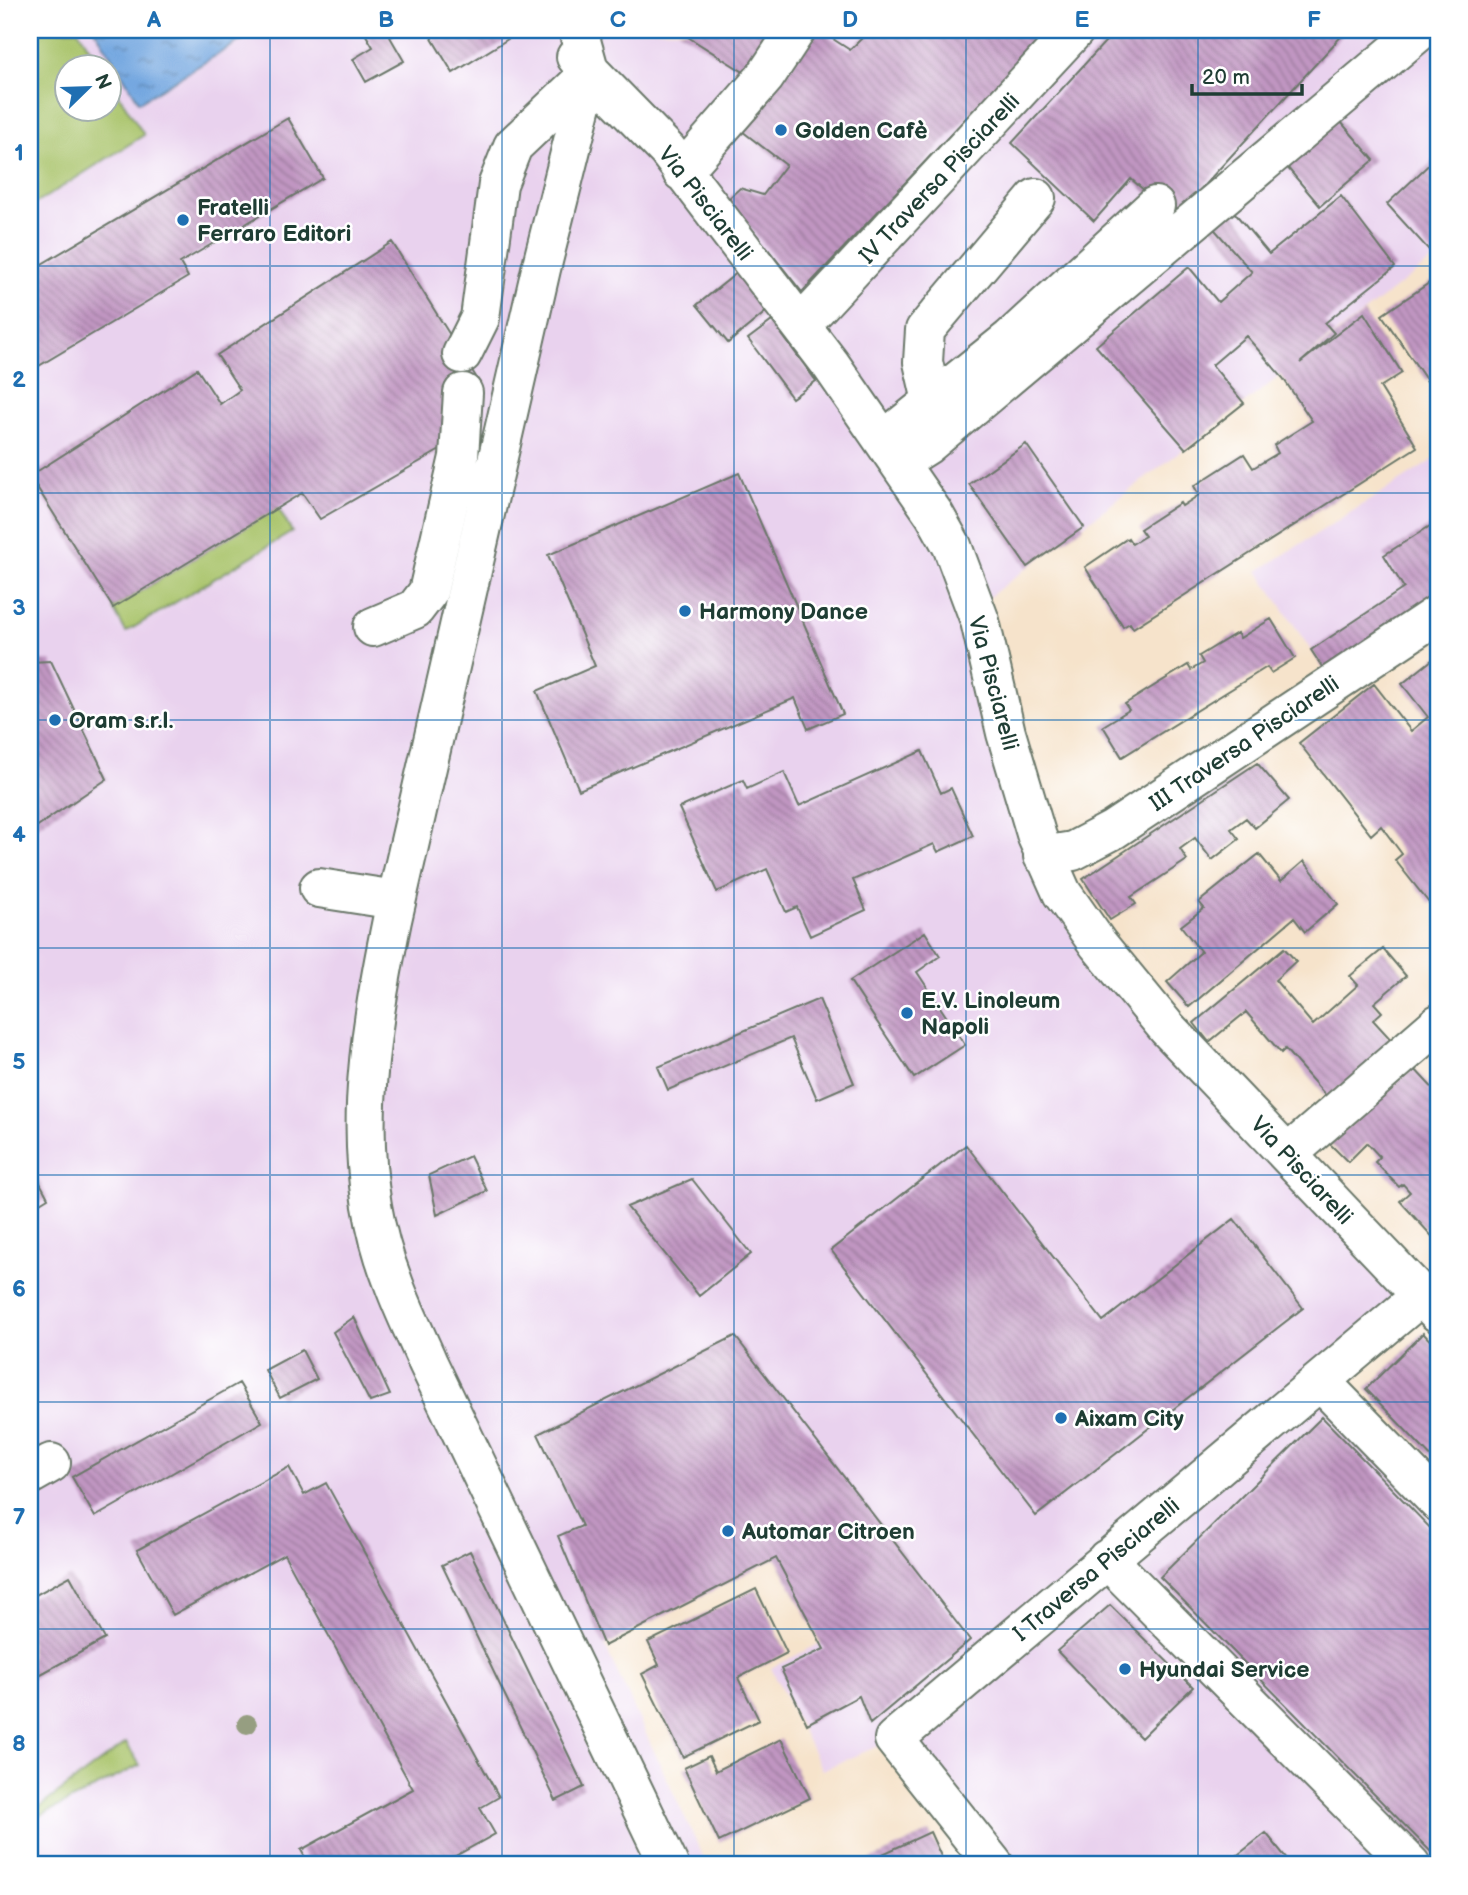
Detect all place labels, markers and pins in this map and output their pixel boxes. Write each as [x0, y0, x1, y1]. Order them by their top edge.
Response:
place label: Golden Cafè [795, 117, 928, 145]
marker: Golden Cafè [773, 122, 789, 138]
place label: Fratelli Ferraro Editori [197, 194, 351, 248]
marker: Fratelli Ferraro Editori [175, 212, 191, 228]
place label: Harmony Dance [699, 598, 868, 626]
marker: Harmony Dance [677, 603, 693, 619]
place label: Oram s.r.l. [69, 707, 173, 735]
marker: Oram s.r.l. [47, 712, 63, 728]
place label: E.V. Linoleum Napoli [921, 987, 1060, 1041]
marker: E.V. Linoleum Napoli [899, 1005, 915, 1021]
place label: Aixam City [1074, 1405, 1184, 1433]
marker: Aixam City [1053, 1410, 1069, 1426]
place label: Automar Citroen [741, 1518, 915, 1546]
marker: Automar Citroen [720, 1523, 736, 1539]
place label: Hyundai Service [1139, 1656, 1310, 1684]
marker: Hyundai Service [1117, 1661, 1133, 1677]

